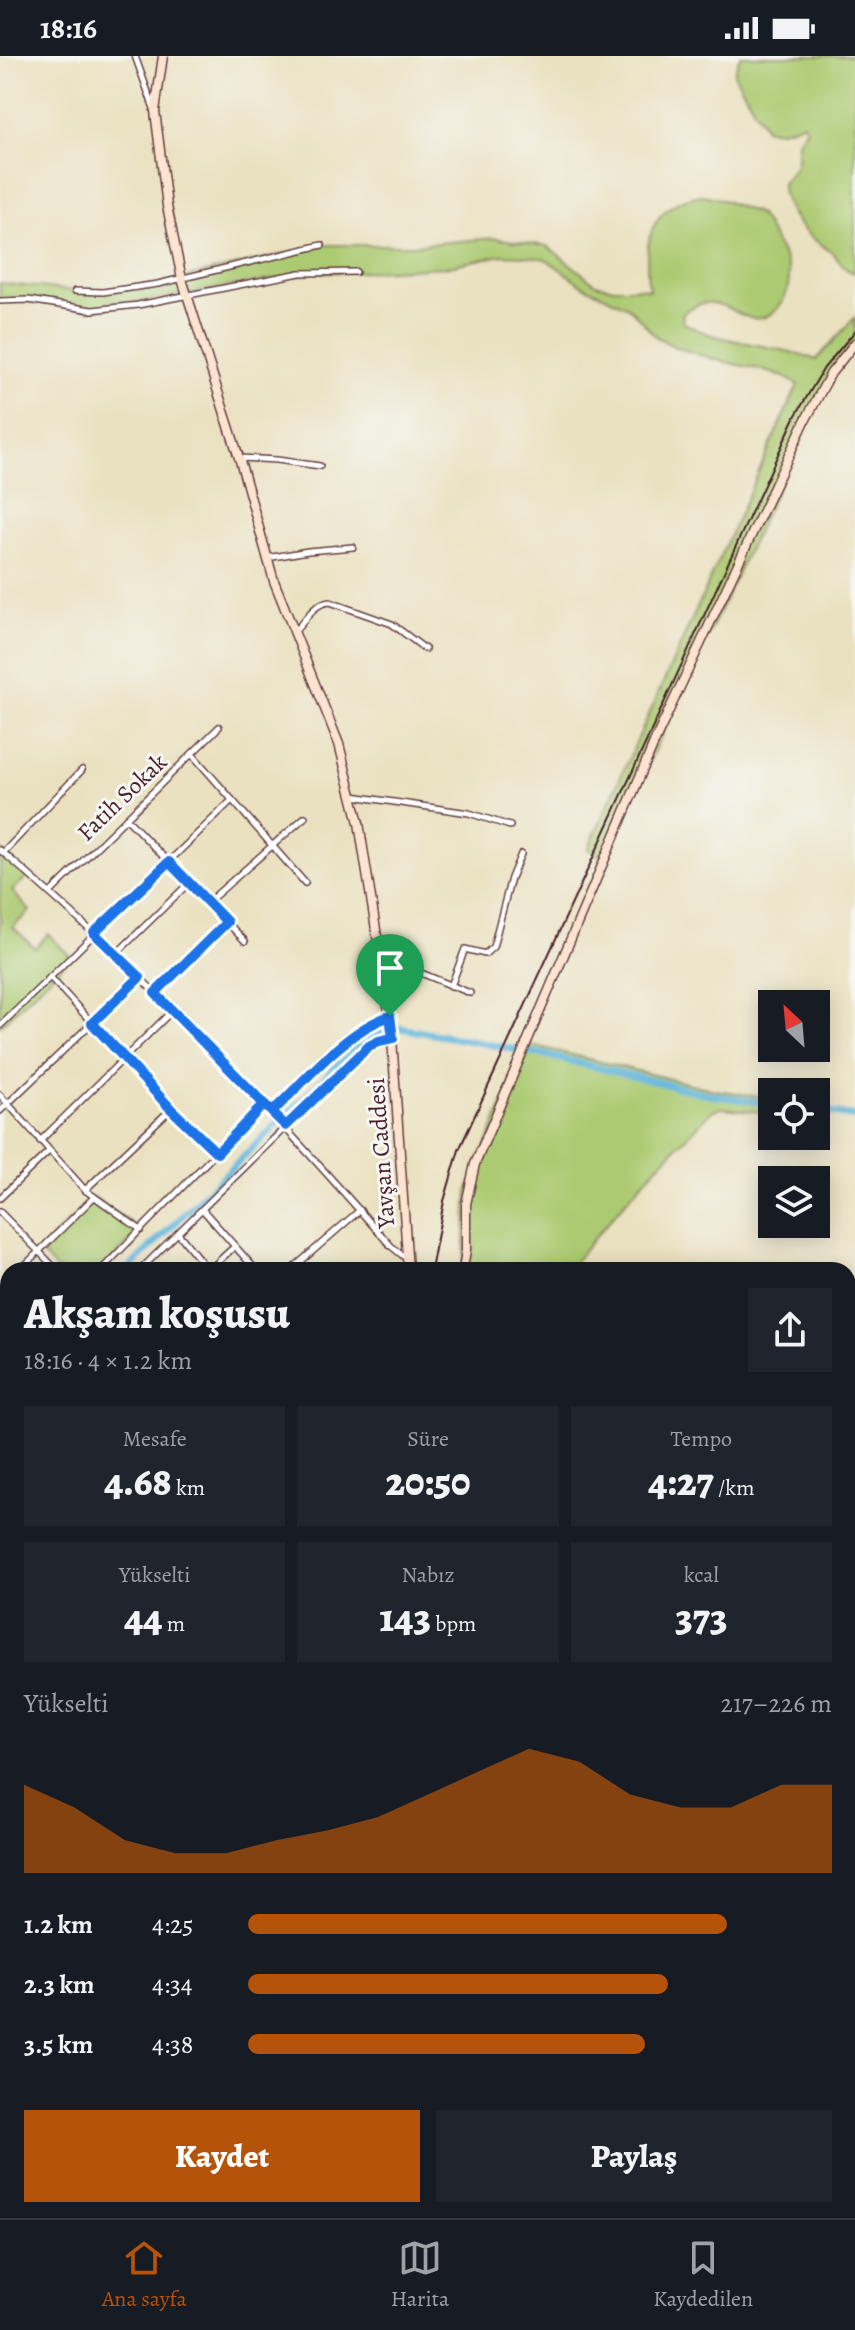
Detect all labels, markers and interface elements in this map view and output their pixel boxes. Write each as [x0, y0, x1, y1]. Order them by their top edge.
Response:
text: 18:16 [40, 8, 97, 48]
street label: Fatih Sokak [70, 746, 174, 848]
pin [356, 934, 424, 1016]
icon: arrive [368, 946, 412, 990]
north arrow [758, 990, 830, 1062]
map controls [758, 990, 830, 1238]
street label: Yavşan Caddesi [360, 1077, 402, 1230]
button: locate [758, 1078, 830, 1150]
button: layers [758, 1166, 830, 1238]
text: Akşam koşusu [24, 1283, 290, 1343]
button: share [748, 1288, 832, 1372]
text: 18:16 · 4 × 1.2 km [24, 1343, 192, 1378]
text: Mesafe [123, 1424, 187, 1454]
text: Süre [407, 1424, 449, 1454]
text: Tempo [671, 1424, 732, 1454]
text: 4.68 [104, 1454, 172, 1509]
text: 20:50 [385, 1454, 470, 1509]
text: 4:27 [648, 1454, 714, 1509]
text: km [172, 1473, 205, 1503]
text: /km [714, 1473, 754, 1503]
text: Yükselti [119, 1560, 190, 1590]
text: Nabız [401, 1560, 455, 1590]
text: kcal [684, 1560, 719, 1590]
text: 44 [124, 1590, 162, 1645]
text: 143 [380, 1590, 431, 1645]
text: 373 [675, 1590, 727, 1645]
text: m [162, 1609, 185, 1639]
text: bpm [431, 1609, 476, 1639]
text: Yükselti [24, 1686, 109, 1721]
text: 217–226 m [721, 1686, 832, 1721]
text: 1.2 km [24, 1907, 93, 1942]
text: 4:25 [152, 1907, 194, 1942]
text: 2.3 km [24, 1967, 95, 2002]
text: 4:34 [152, 1967, 193, 2002]
text: 3.5 km [24, 2027, 93, 2062]
text: 4:38 [152, 2027, 193, 2062]
button: Kaydet [24, 2110, 420, 2202]
button: Paylaş [436, 2110, 832, 2202]
tab: Ana sayfa [102, 2236, 187, 2314]
tab: Harita [391, 2236, 449, 2314]
tab: Kaydedilen [653, 2236, 753, 2314]

